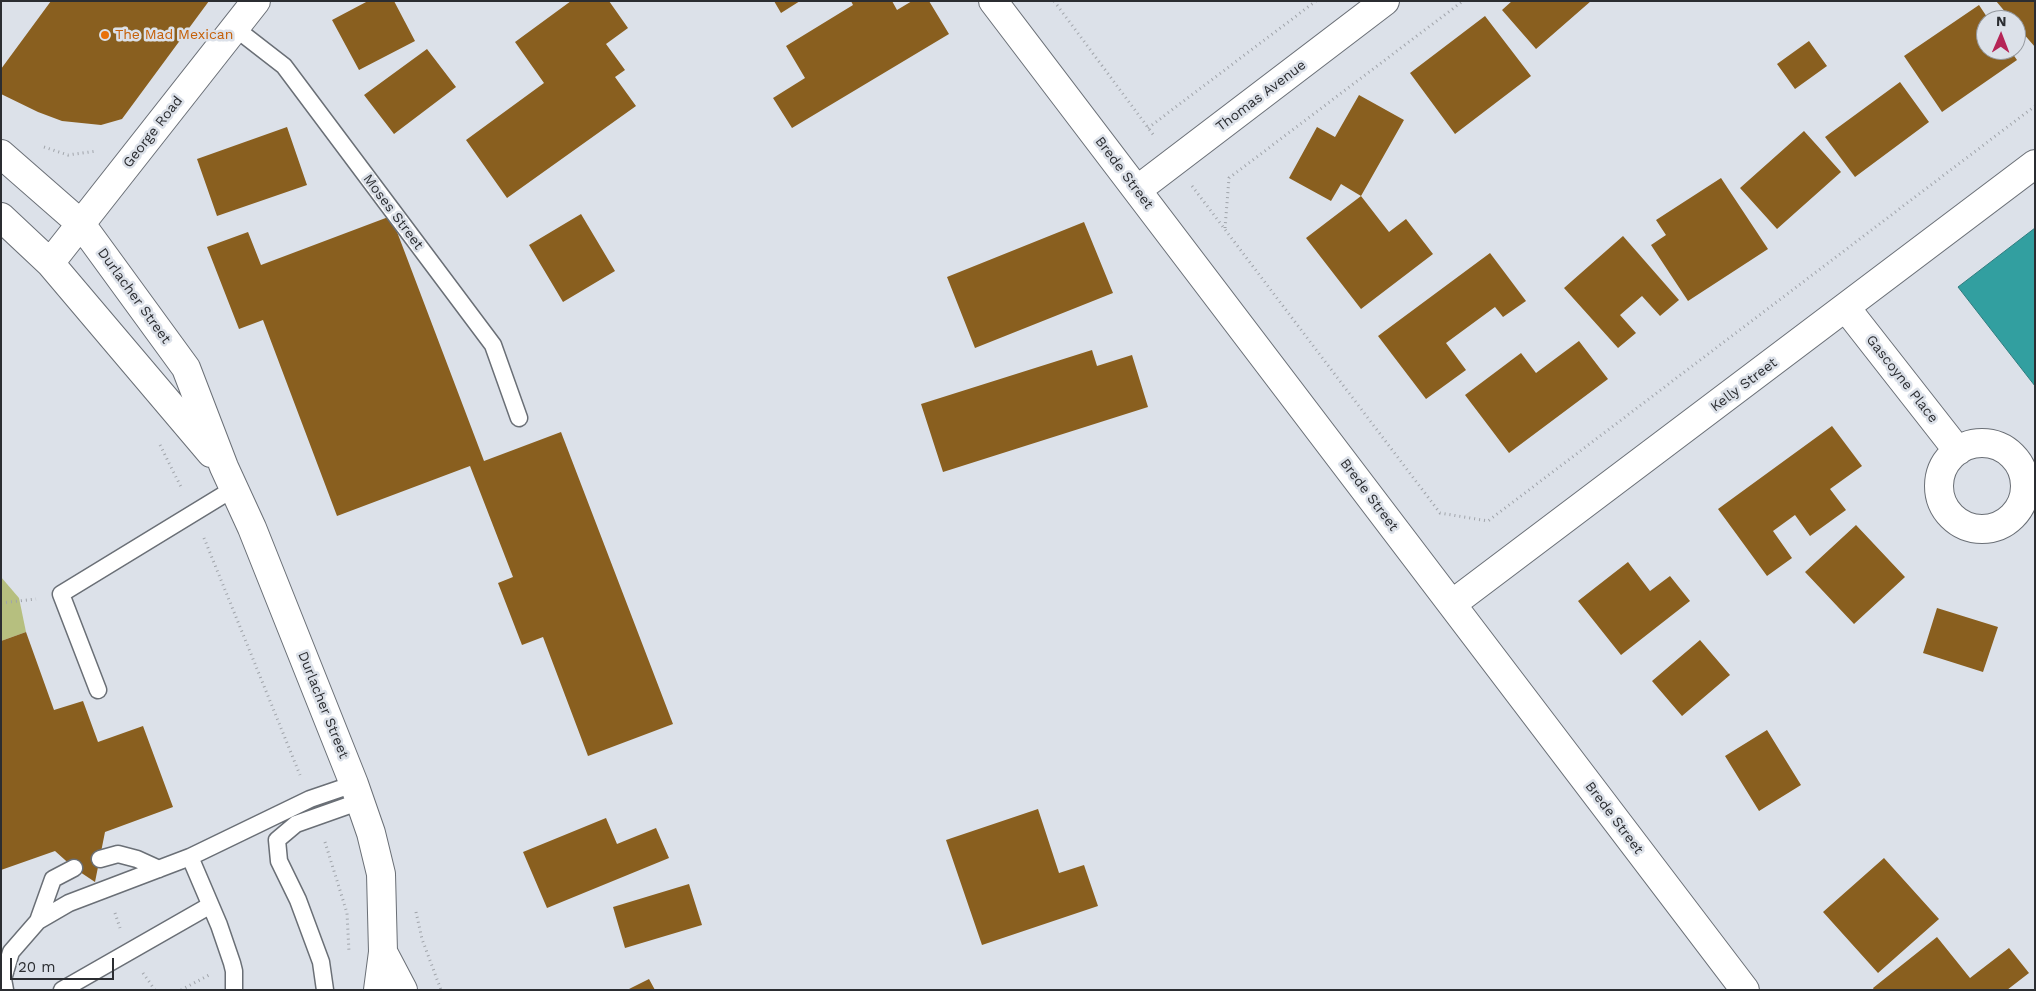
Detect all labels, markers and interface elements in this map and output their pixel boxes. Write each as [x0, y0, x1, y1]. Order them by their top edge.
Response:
north arrow [1976, 10, 2026, 60]
text: N [1996, 13, 2007, 29]
place label: The Mad Mexican [115, 27, 233, 43]
marker: The Mad Mexican [99, 29, 111, 41]
street label: Thomas Avenue [1213, 57, 1309, 135]
street label: George Road [120, 93, 186, 171]
street label: Brede Street [1091, 133, 1157, 213]
street label: Moses Street [359, 171, 427, 253]
street label: Durlacher Street [94, 245, 174, 347]
street label: Gascoyne Place [1862, 332, 1942, 426]
street label: Kelly Street [1707, 355, 1781, 415]
street label: Brede Street [1336, 455, 1402, 535]
street label: Durlacher Street [294, 649, 352, 761]
street label: Brede Street [1581, 778, 1647, 858]
scale bar [12, 948, 116, 980]
text: 20 m [18, 958, 56, 976]

